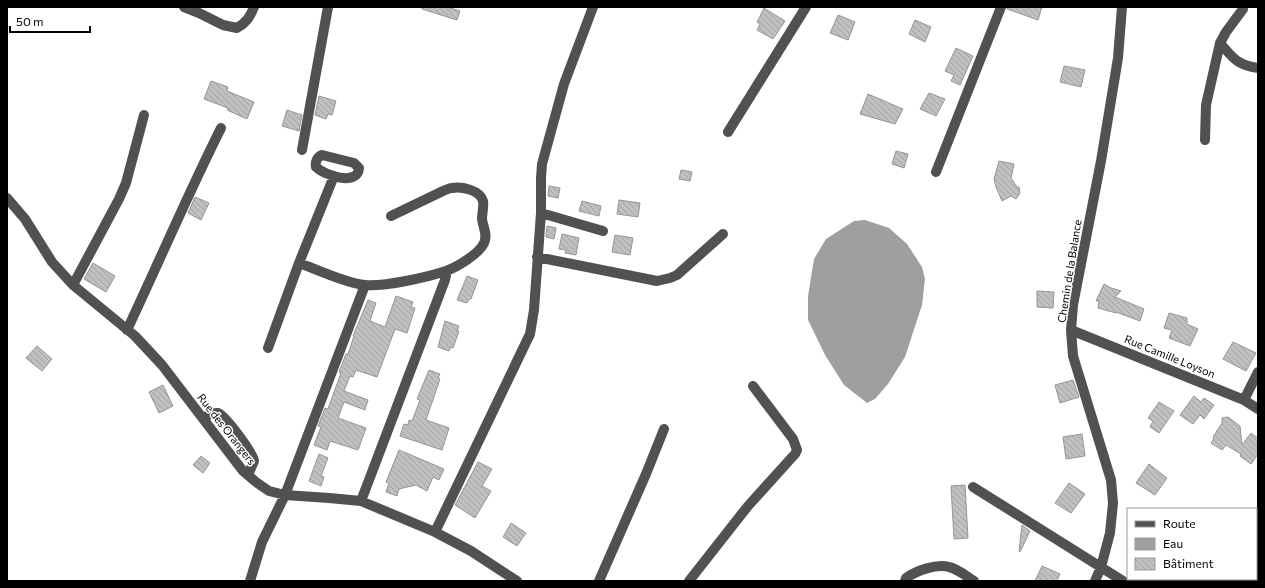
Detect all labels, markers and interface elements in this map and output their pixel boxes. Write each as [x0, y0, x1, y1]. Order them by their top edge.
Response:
scale bar [10, 8, 90, 34]
text: 50 m [16, 14, 44, 28]
street label: Chemin de la Balance [1054, 218, 1084, 324]
street label: Rue Camille Loyson [1123, 332, 1217, 380]
street label: Rue des Orangers [195, 391, 259, 467]
legend [1127, 508, 1257, 580]
text: Route [1163, 516, 1196, 530]
text: Eau [1163, 536, 1183, 550]
text: Bâtiment [1163, 556, 1214, 570]

